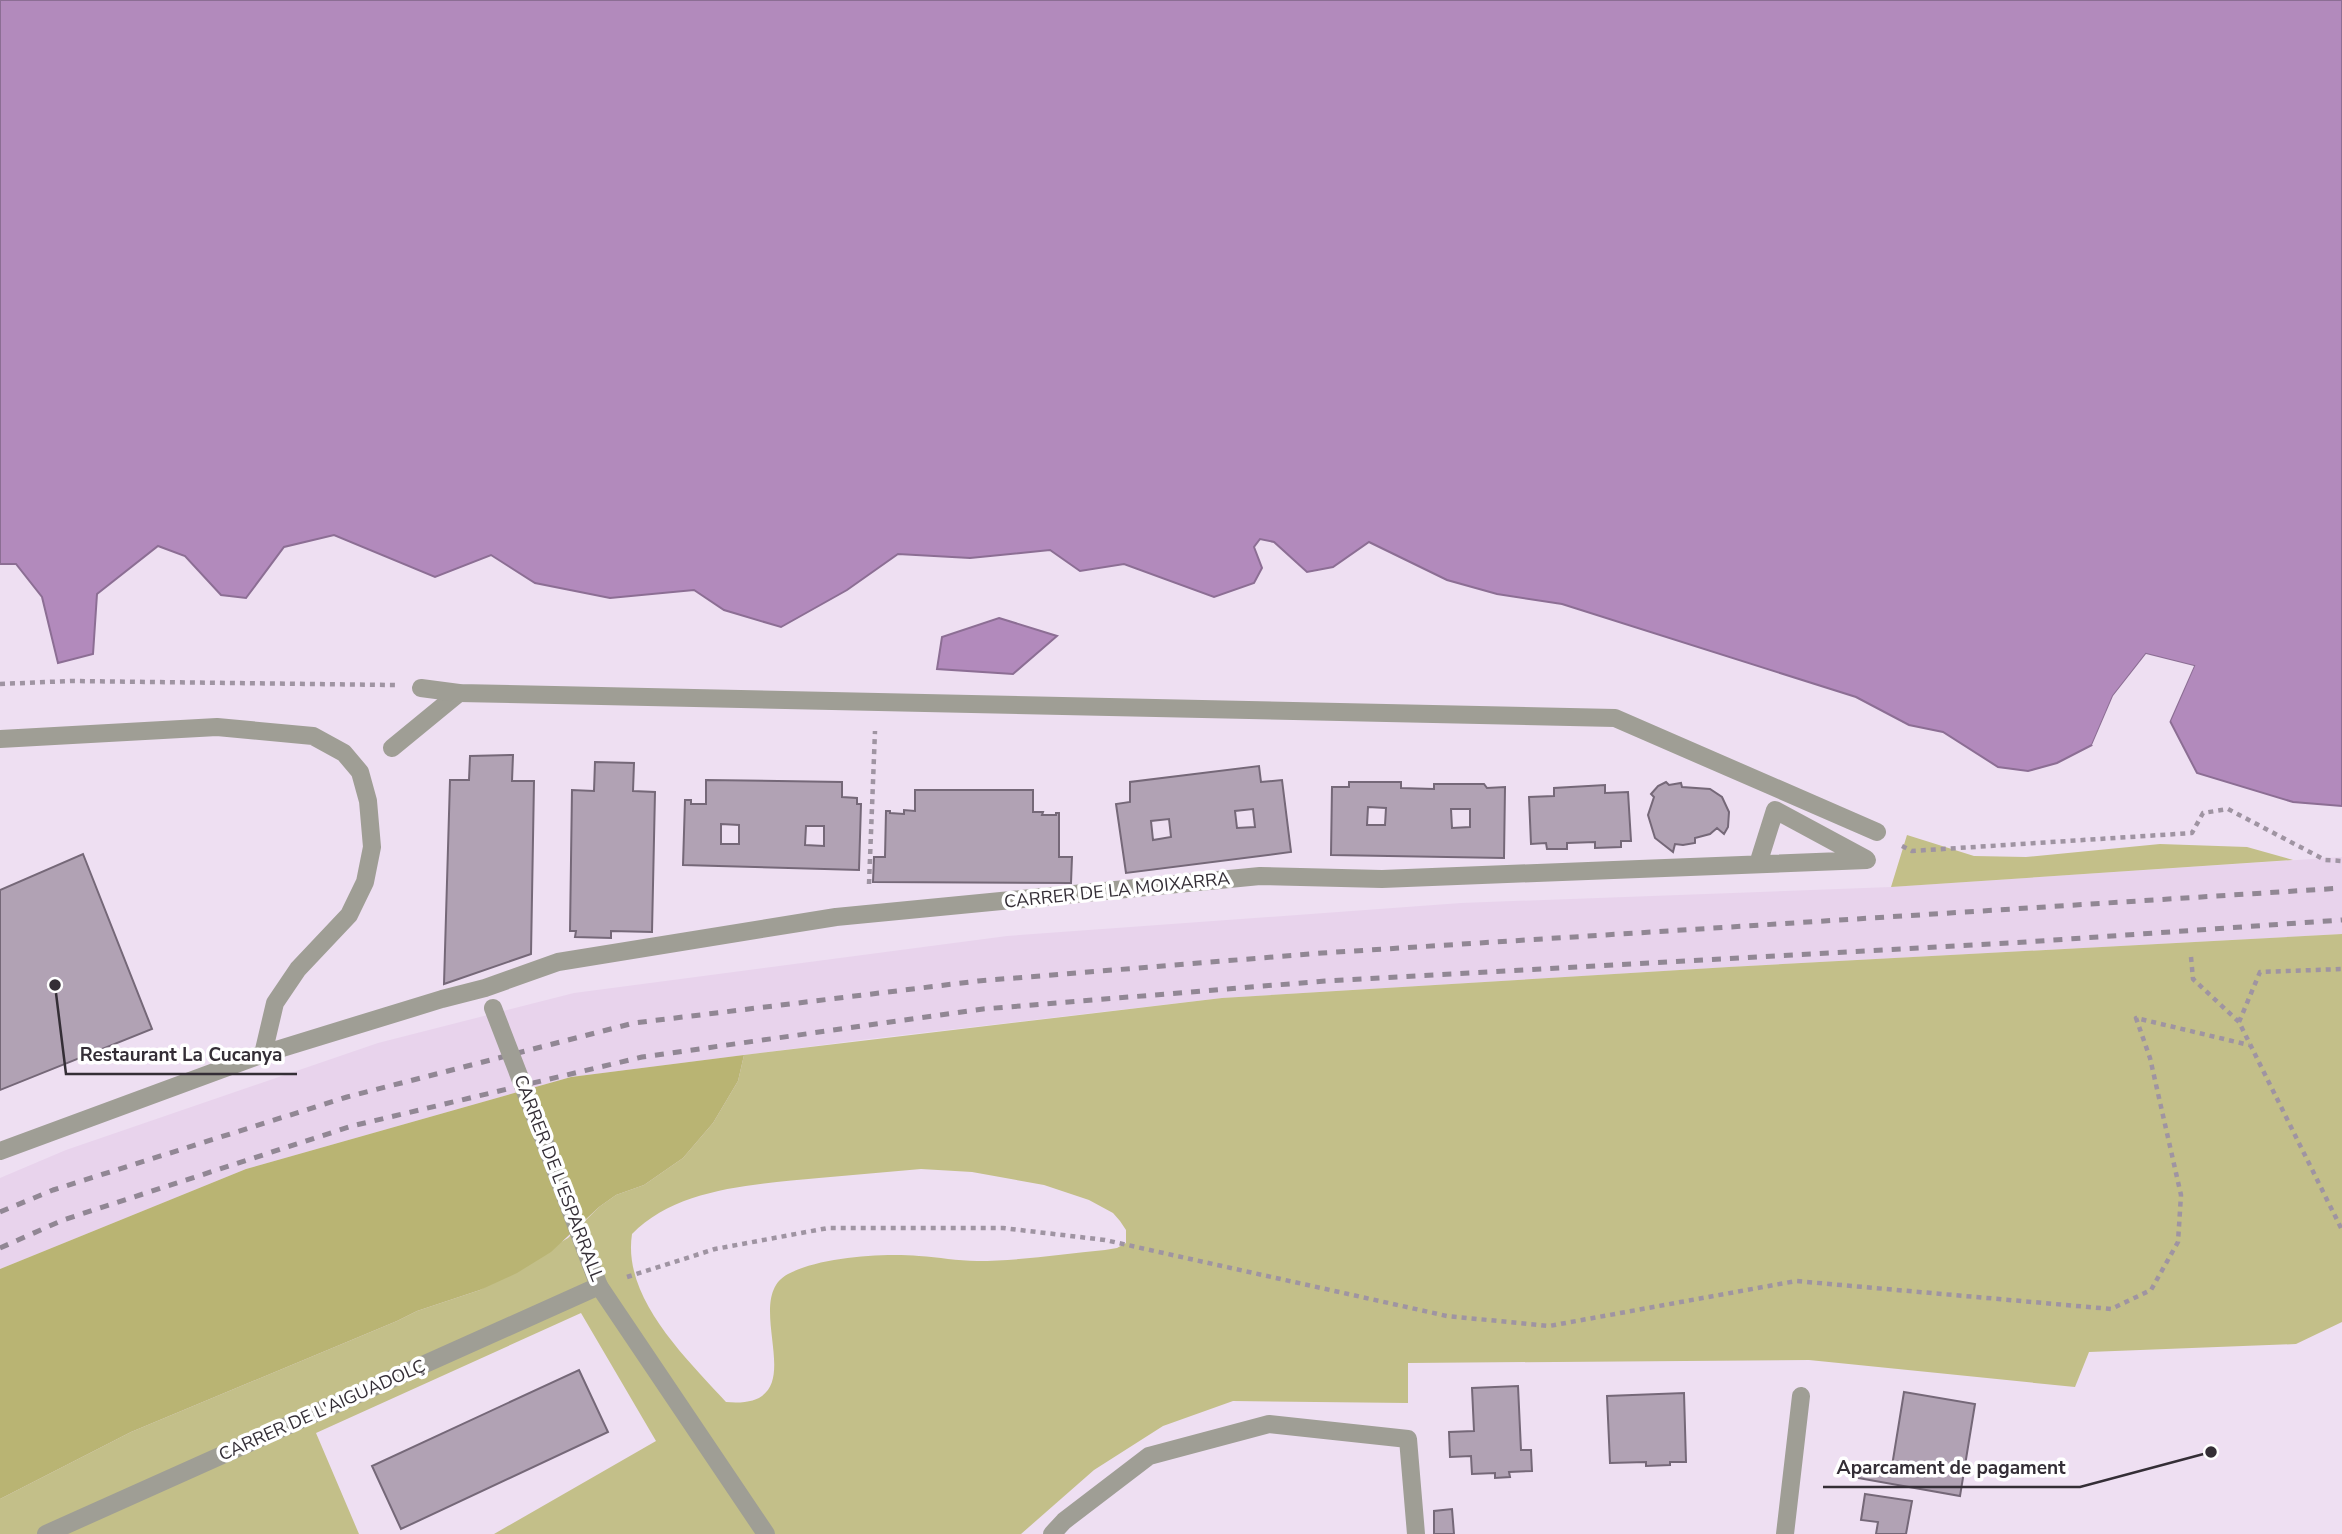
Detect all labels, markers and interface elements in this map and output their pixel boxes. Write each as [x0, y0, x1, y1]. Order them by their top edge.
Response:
street label: CARRER DE LA MOIXARRA [1003, 866, 1231, 914]
callout: Restaurant La Cucanya [66, 1034, 297, 1074]
text: Restaurant La Cucanya [80, 1042, 282, 1068]
street label: CARRER DE L'ESPARRALL [508, 1071, 610, 1285]
street label: CARRER DE L'AIGUADOLÇ [215, 1354, 429, 1466]
callout: Aparcament de pagament [1823, 1447, 2080, 1487]
text: Aparcament de pagament [1837, 1455, 2066, 1481]

